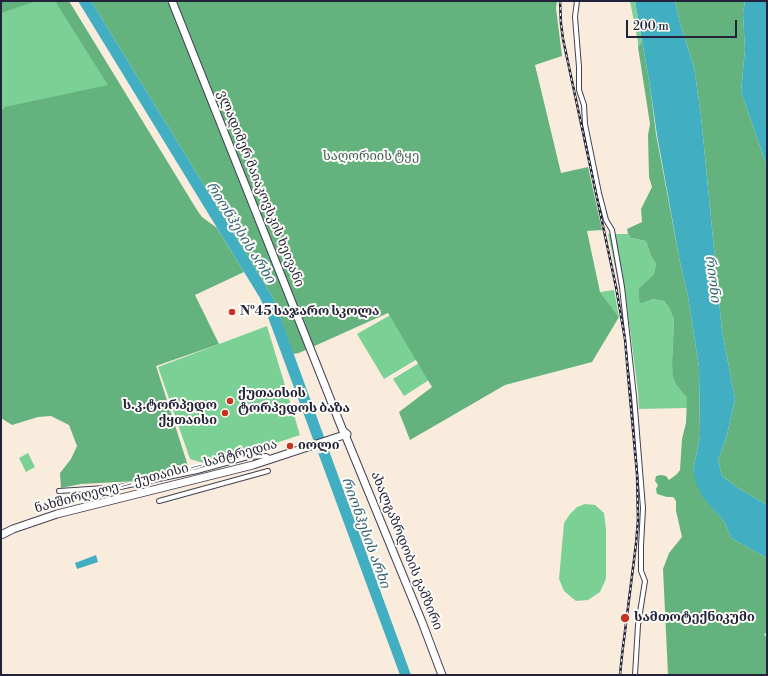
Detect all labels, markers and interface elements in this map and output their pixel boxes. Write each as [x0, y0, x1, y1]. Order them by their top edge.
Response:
scale bar [628, 12, 739, 38]
text: 200 m [633, 19, 669, 34]
street label: ვლადიმერ მაიაკოვსკის ხეივანი [213, 89, 307, 289]
park label: საღორიის ტყე [323, 149, 419, 165]
water label: რიონჰესის არხი [202, 179, 278, 287]
water label: რიონი [701, 255, 723, 303]
place label: №45 საჯარო სკოლა [240, 304, 379, 320]
marker: №45 საჯარო სკოლა [227, 307, 237, 317]
place label: ქუთაისის ტორპედოს ბაზა [238, 386, 350, 417]
marker: ქუთაისის ტორპედოს ბაზა [225, 396, 235, 406]
place label: ს.კ.ტორპედო ქყთაისი [123, 398, 217, 429]
marker: ს.კ.ტორპედო ქყთაისი [220, 408, 230, 418]
street label: ნახშირღელე — ქუთაისი — სამტრედია [33, 437, 279, 517]
place label: იოლი [298, 438, 339, 454]
marker: იოლი [285, 441, 295, 451]
street label: ახალგაზრდობის გამზირი [367, 469, 445, 633]
water label: რიონჰესის არხი [337, 475, 393, 591]
place label: სამთოტექნიკუმი [634, 610, 755, 626]
marker: სამთოტექნიკუმი [619, 612, 631, 624]

